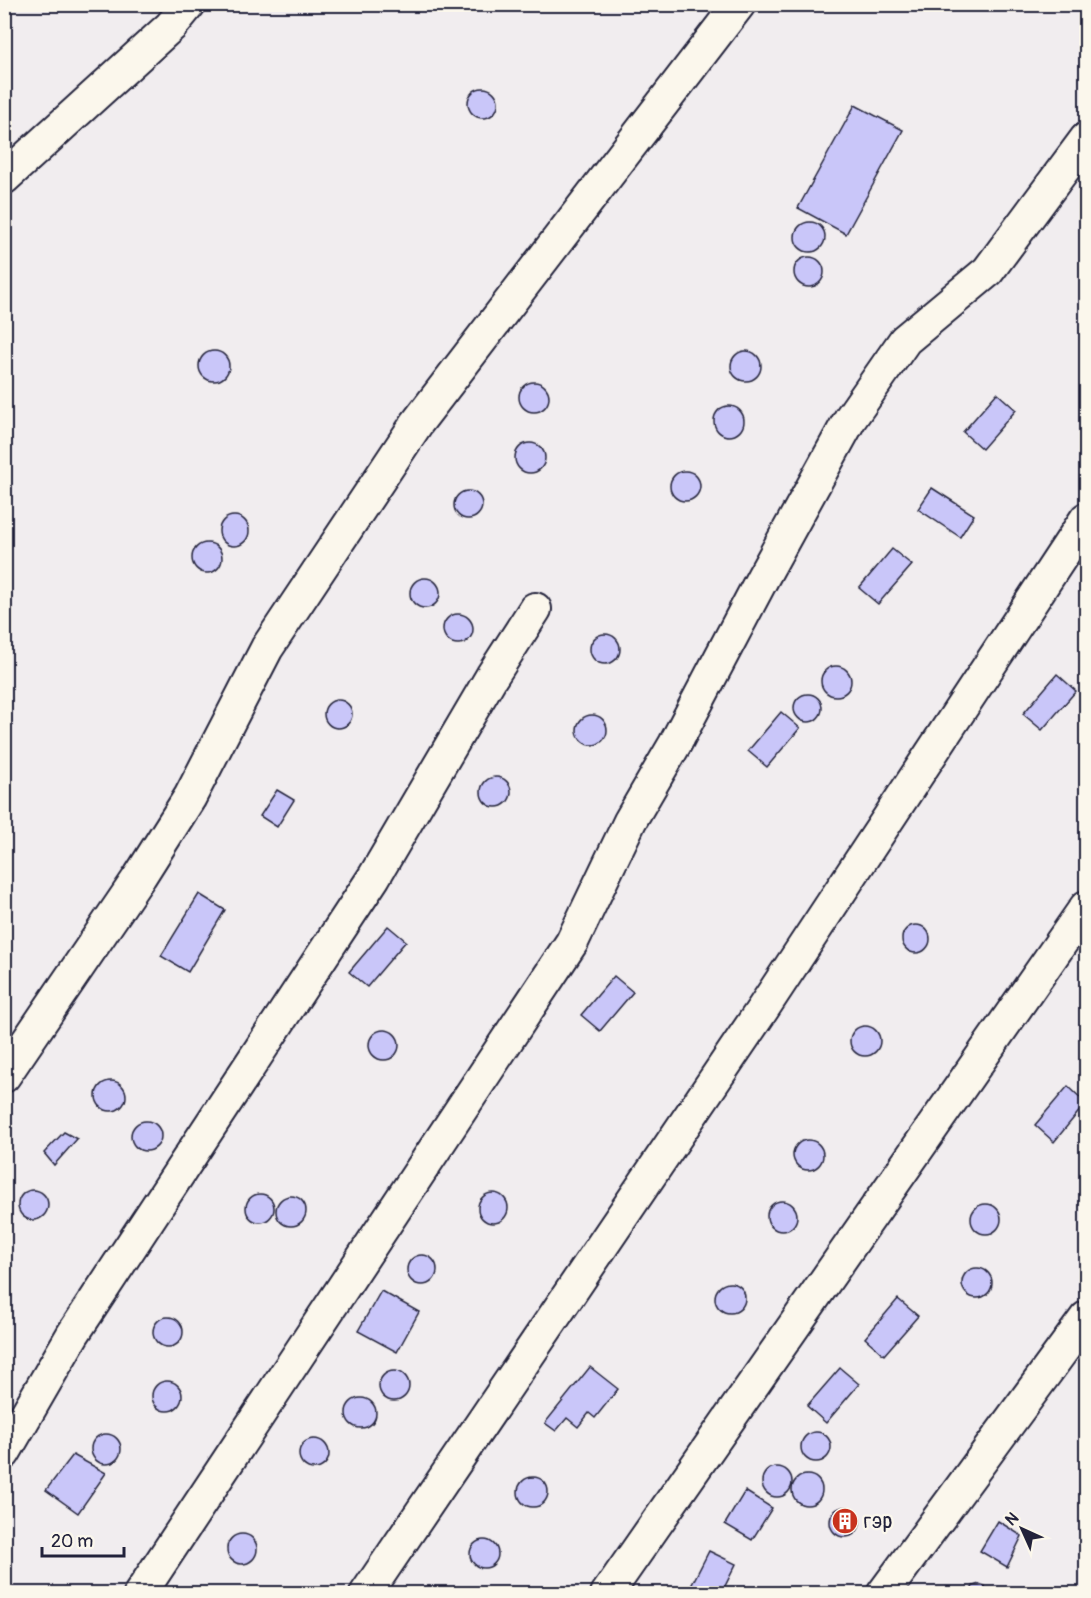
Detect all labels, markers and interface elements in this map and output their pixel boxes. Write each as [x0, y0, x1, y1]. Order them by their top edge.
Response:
north arrow [992, 1499, 1052, 1559]
building icon: гэр [830, 1506, 860, 1536]
place label: гэр [864, 1508, 892, 1535]
text: N [1001, 1508, 1023, 1530]
scale bar [42, 1520, 124, 1558]
text: 20 m [51, 1530, 93, 1553]

